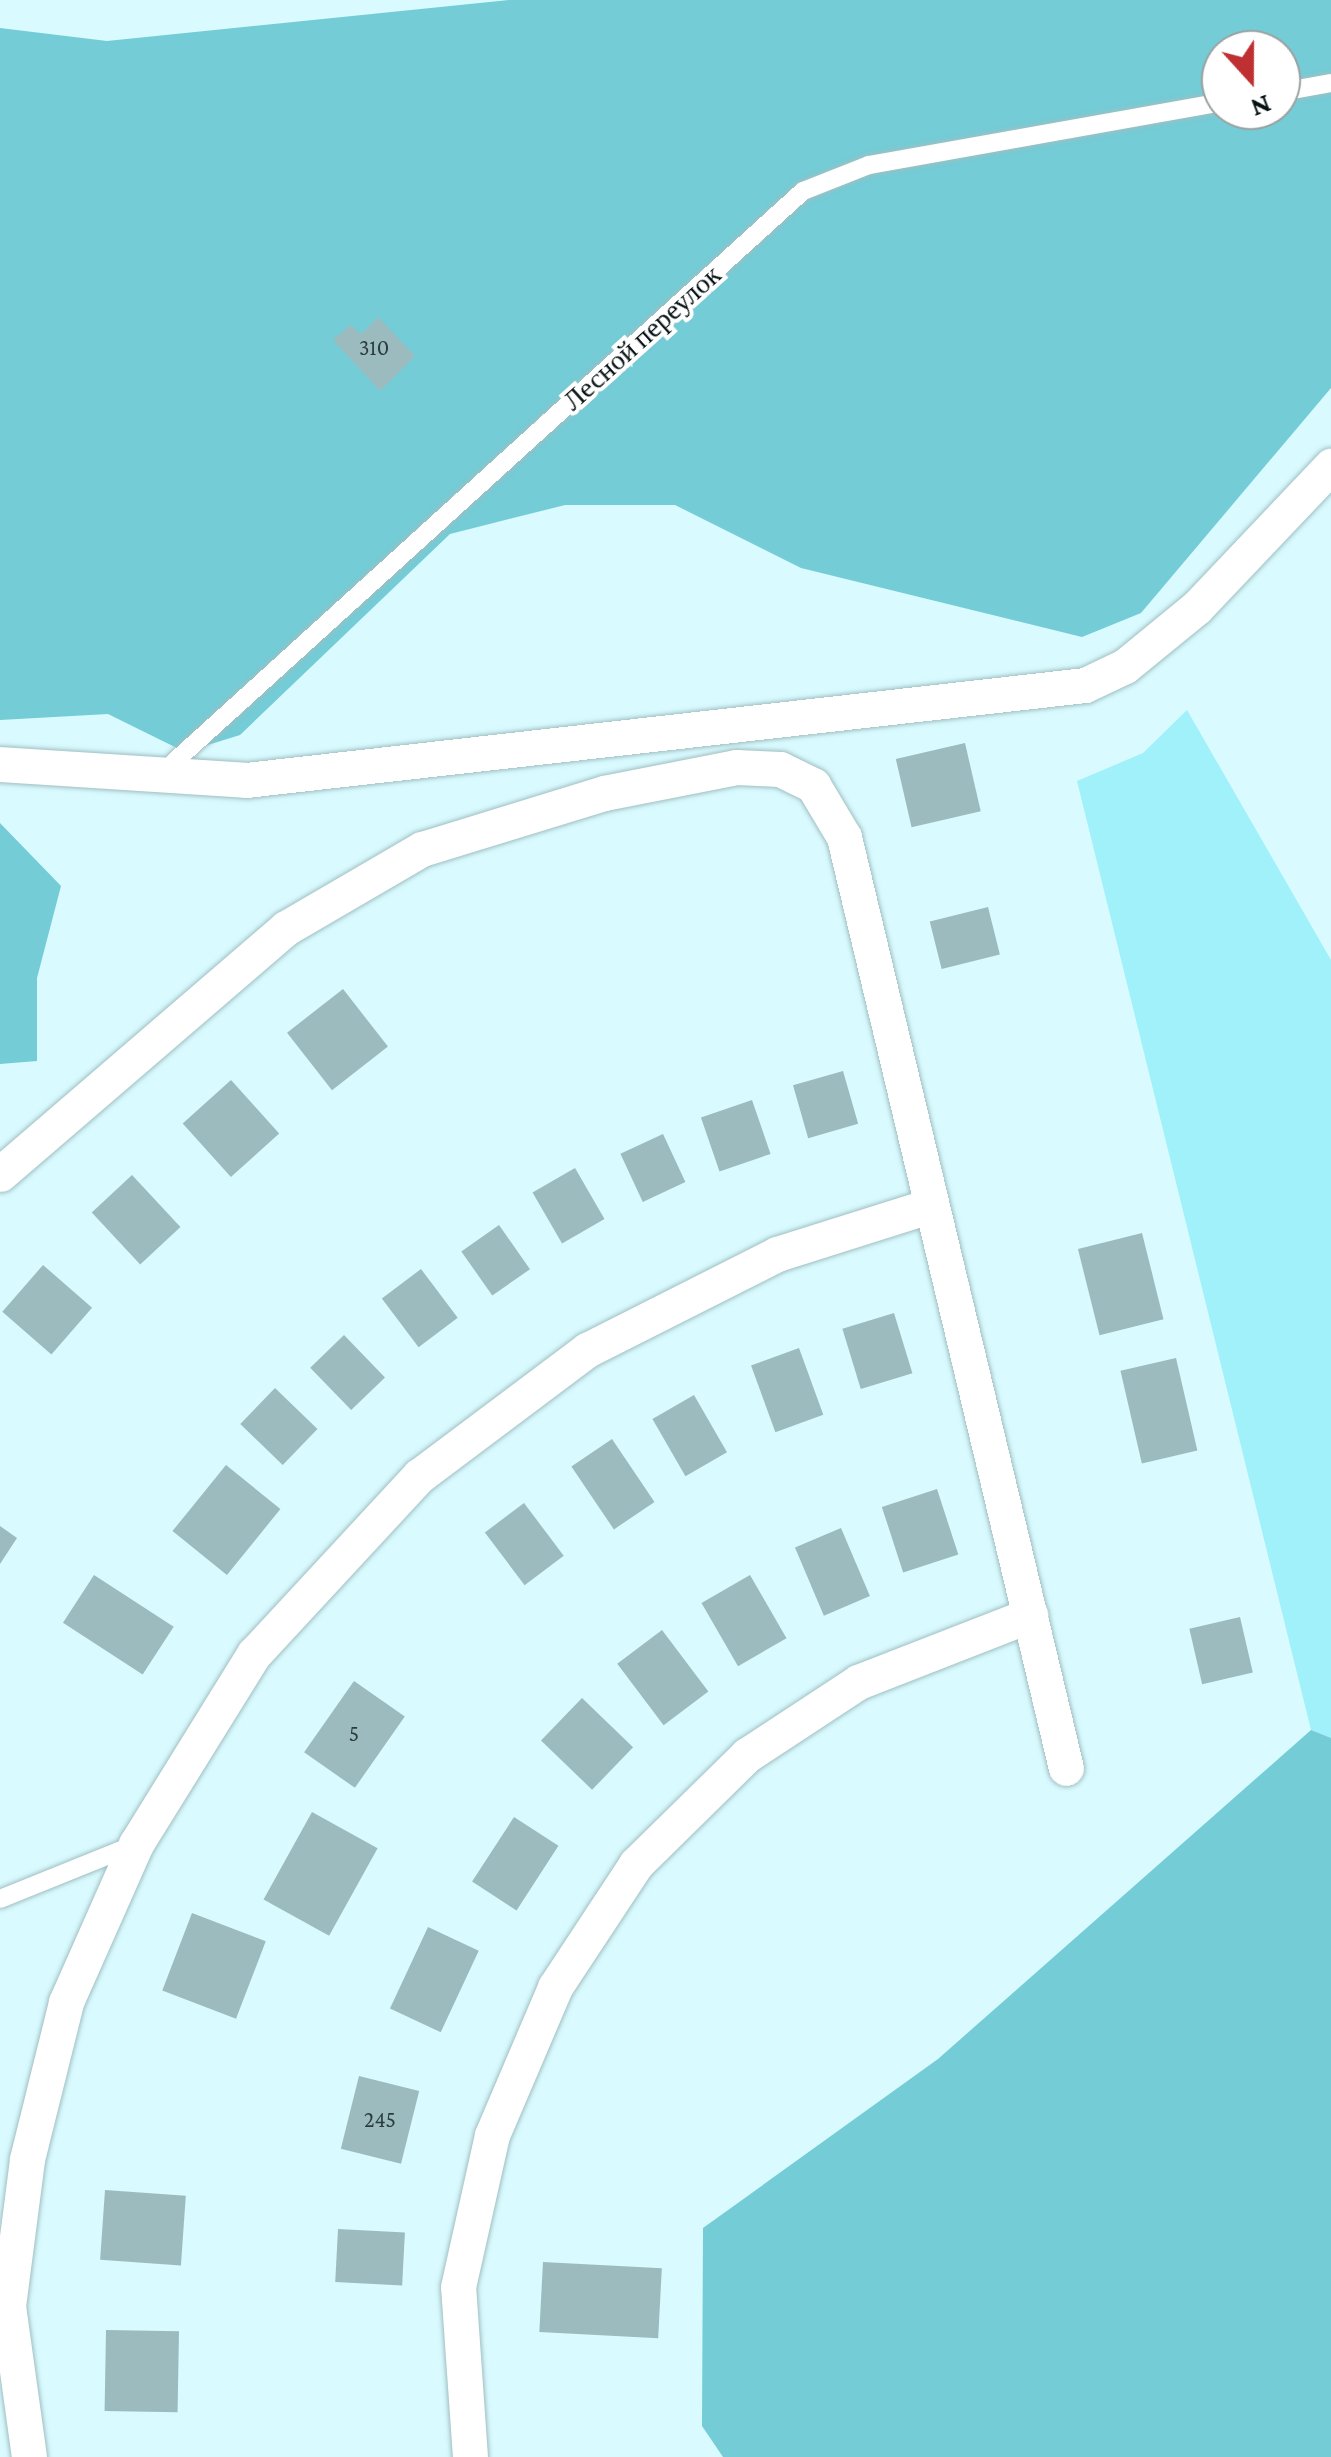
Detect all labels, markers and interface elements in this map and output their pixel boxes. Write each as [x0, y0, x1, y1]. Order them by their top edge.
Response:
north arrow [1201, 30, 1301, 130]
text: N [1247, 89, 1276, 124]
street label: Лесной переулок [556, 258, 728, 418]
house number: 310 [359, 335, 389, 361]
house number: 5 [349, 1721, 359, 1747]
house number: 245 [364, 2107, 396, 2133]

